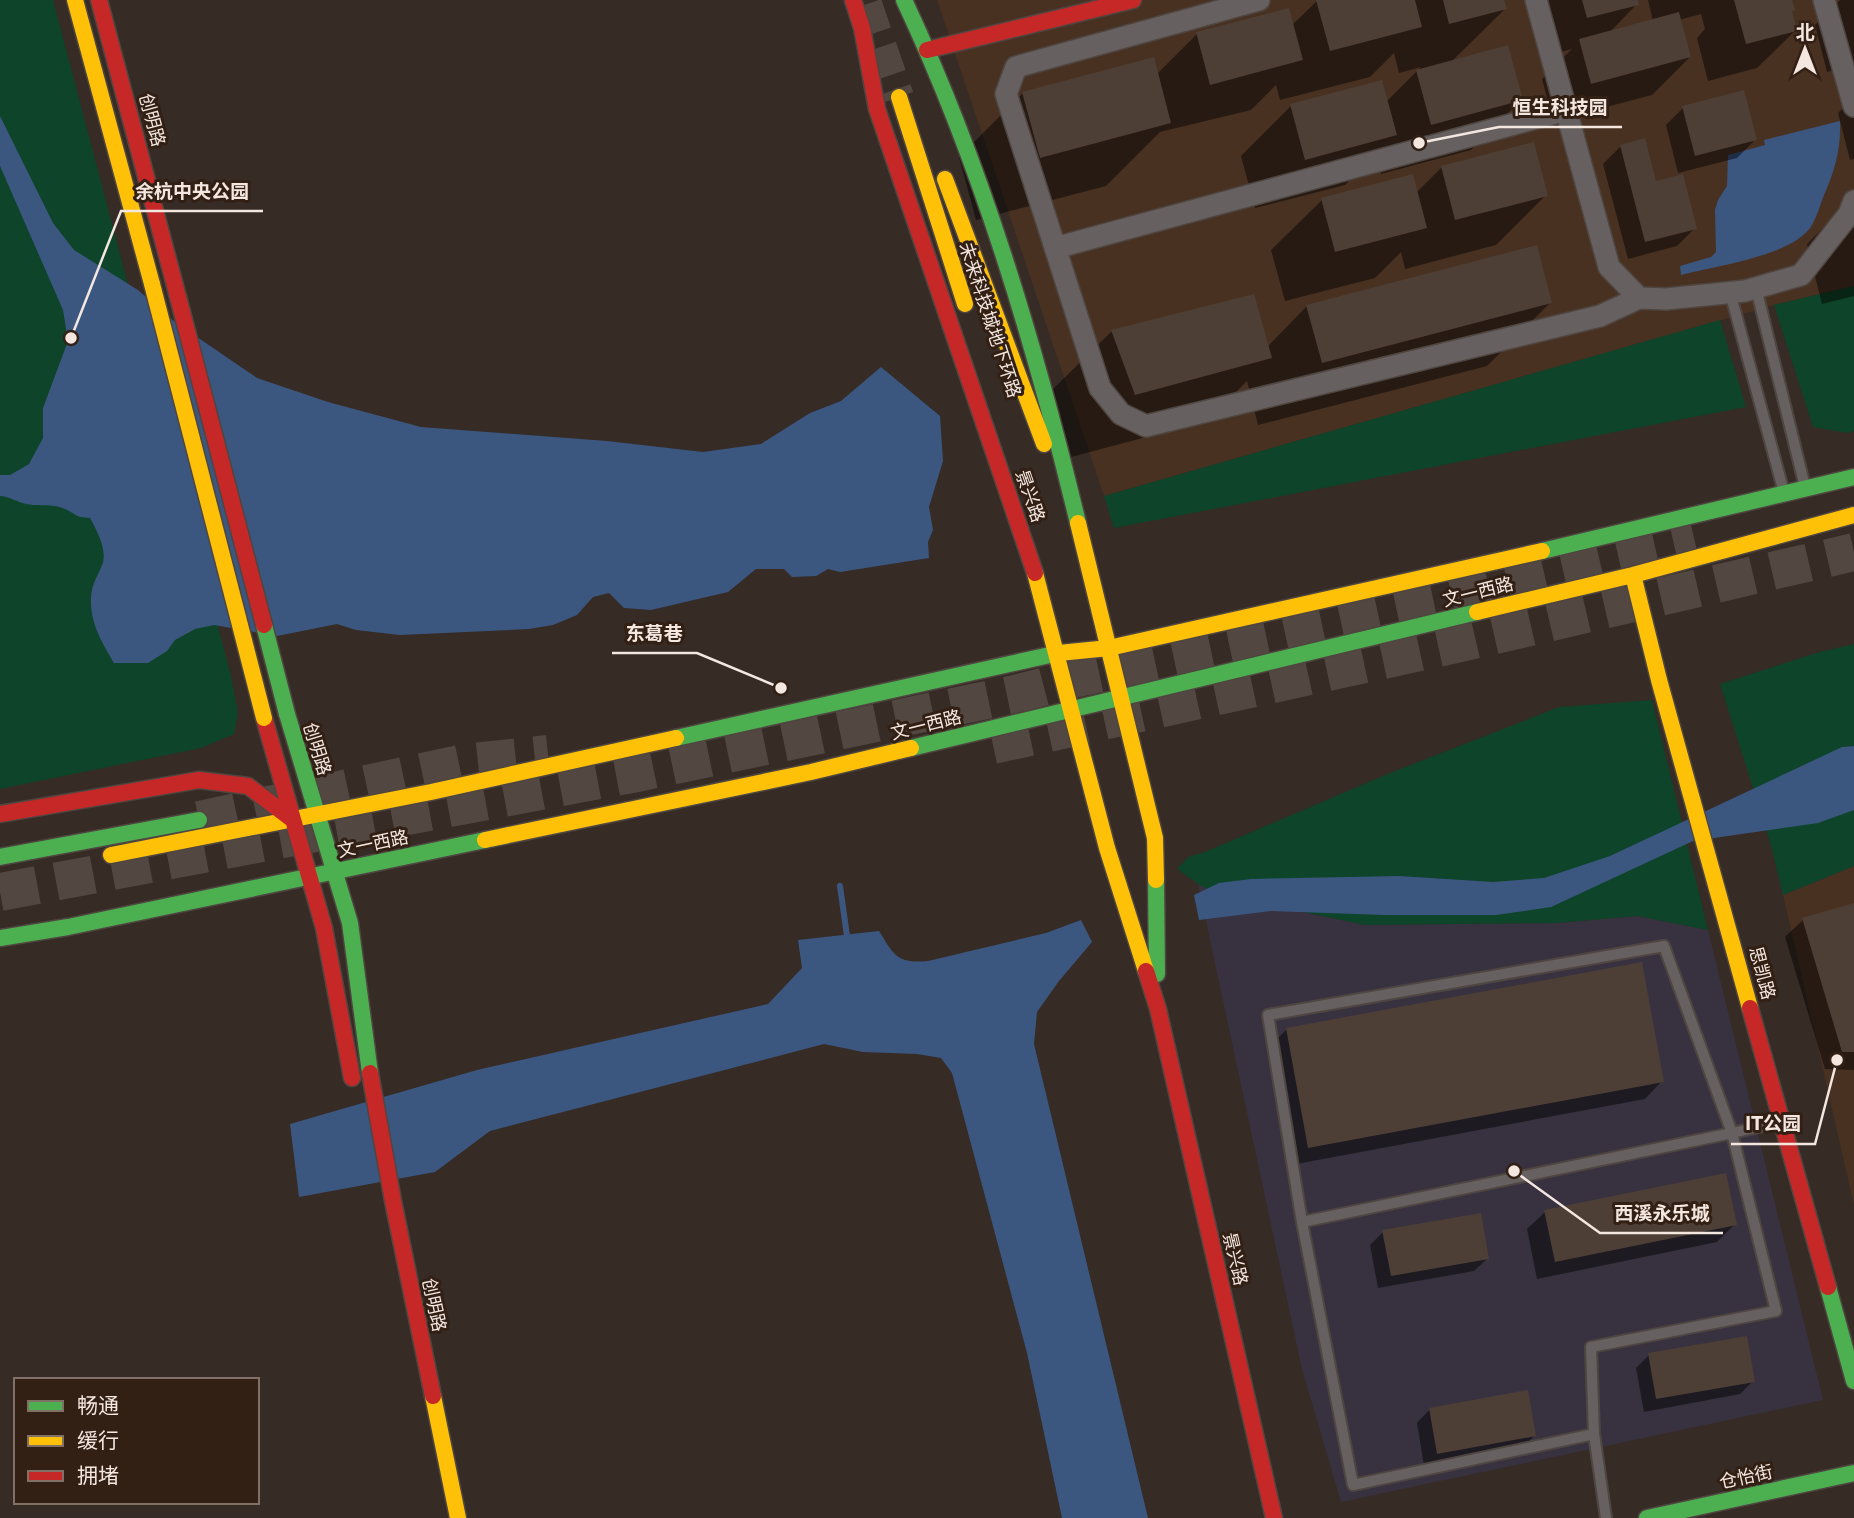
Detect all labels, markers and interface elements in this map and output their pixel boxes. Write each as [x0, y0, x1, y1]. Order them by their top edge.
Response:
north arrow [1770, 14, 1840, 84]
text: 北 [1795, 21, 1815, 44]
callout: 恒生科技园 [1499, 87, 1622, 127]
street label: 创明路 [134, 91, 170, 149]
text: 恒生科技园 [1512, 96, 1608, 119]
callout: 余杭中央公园 [121, 171, 263, 211]
text: 余杭中央公园 [135, 180, 249, 203]
street label: 未来科技城地下环路 [955, 240, 1025, 400]
street label: 景兴路 [1011, 467, 1049, 525]
street label: 文一西路 [1440, 573, 1516, 611]
callout: 东葛巷 [612, 613, 697, 653]
text: 东葛巷 [625, 622, 683, 645]
street label: 文一西路 [888, 706, 964, 744]
street label: 创明路 [299, 720, 335, 778]
street label: 文一西路 [335, 826, 411, 862]
street label: 思凯路 [1744, 944, 1780, 1002]
callout: IT公园 [1731, 1104, 1815, 1144]
text: IT公园 [1745, 1112, 1801, 1135]
callout: 西溪永乐城 [1600, 1193, 1723, 1233]
text: 西溪永乐城 [1614, 1202, 1710, 1225]
street label: 景兴路 [1218, 1230, 1252, 1288]
street label: 创明路 [418, 1276, 450, 1334]
legend [14, 1378, 259, 1504]
text: 畅通 [77, 1393, 119, 1418]
text: 缓行 [77, 1428, 119, 1453]
street label: 仓怡街 [1717, 1461, 1775, 1493]
text: 拥堵 [77, 1463, 119, 1488]

